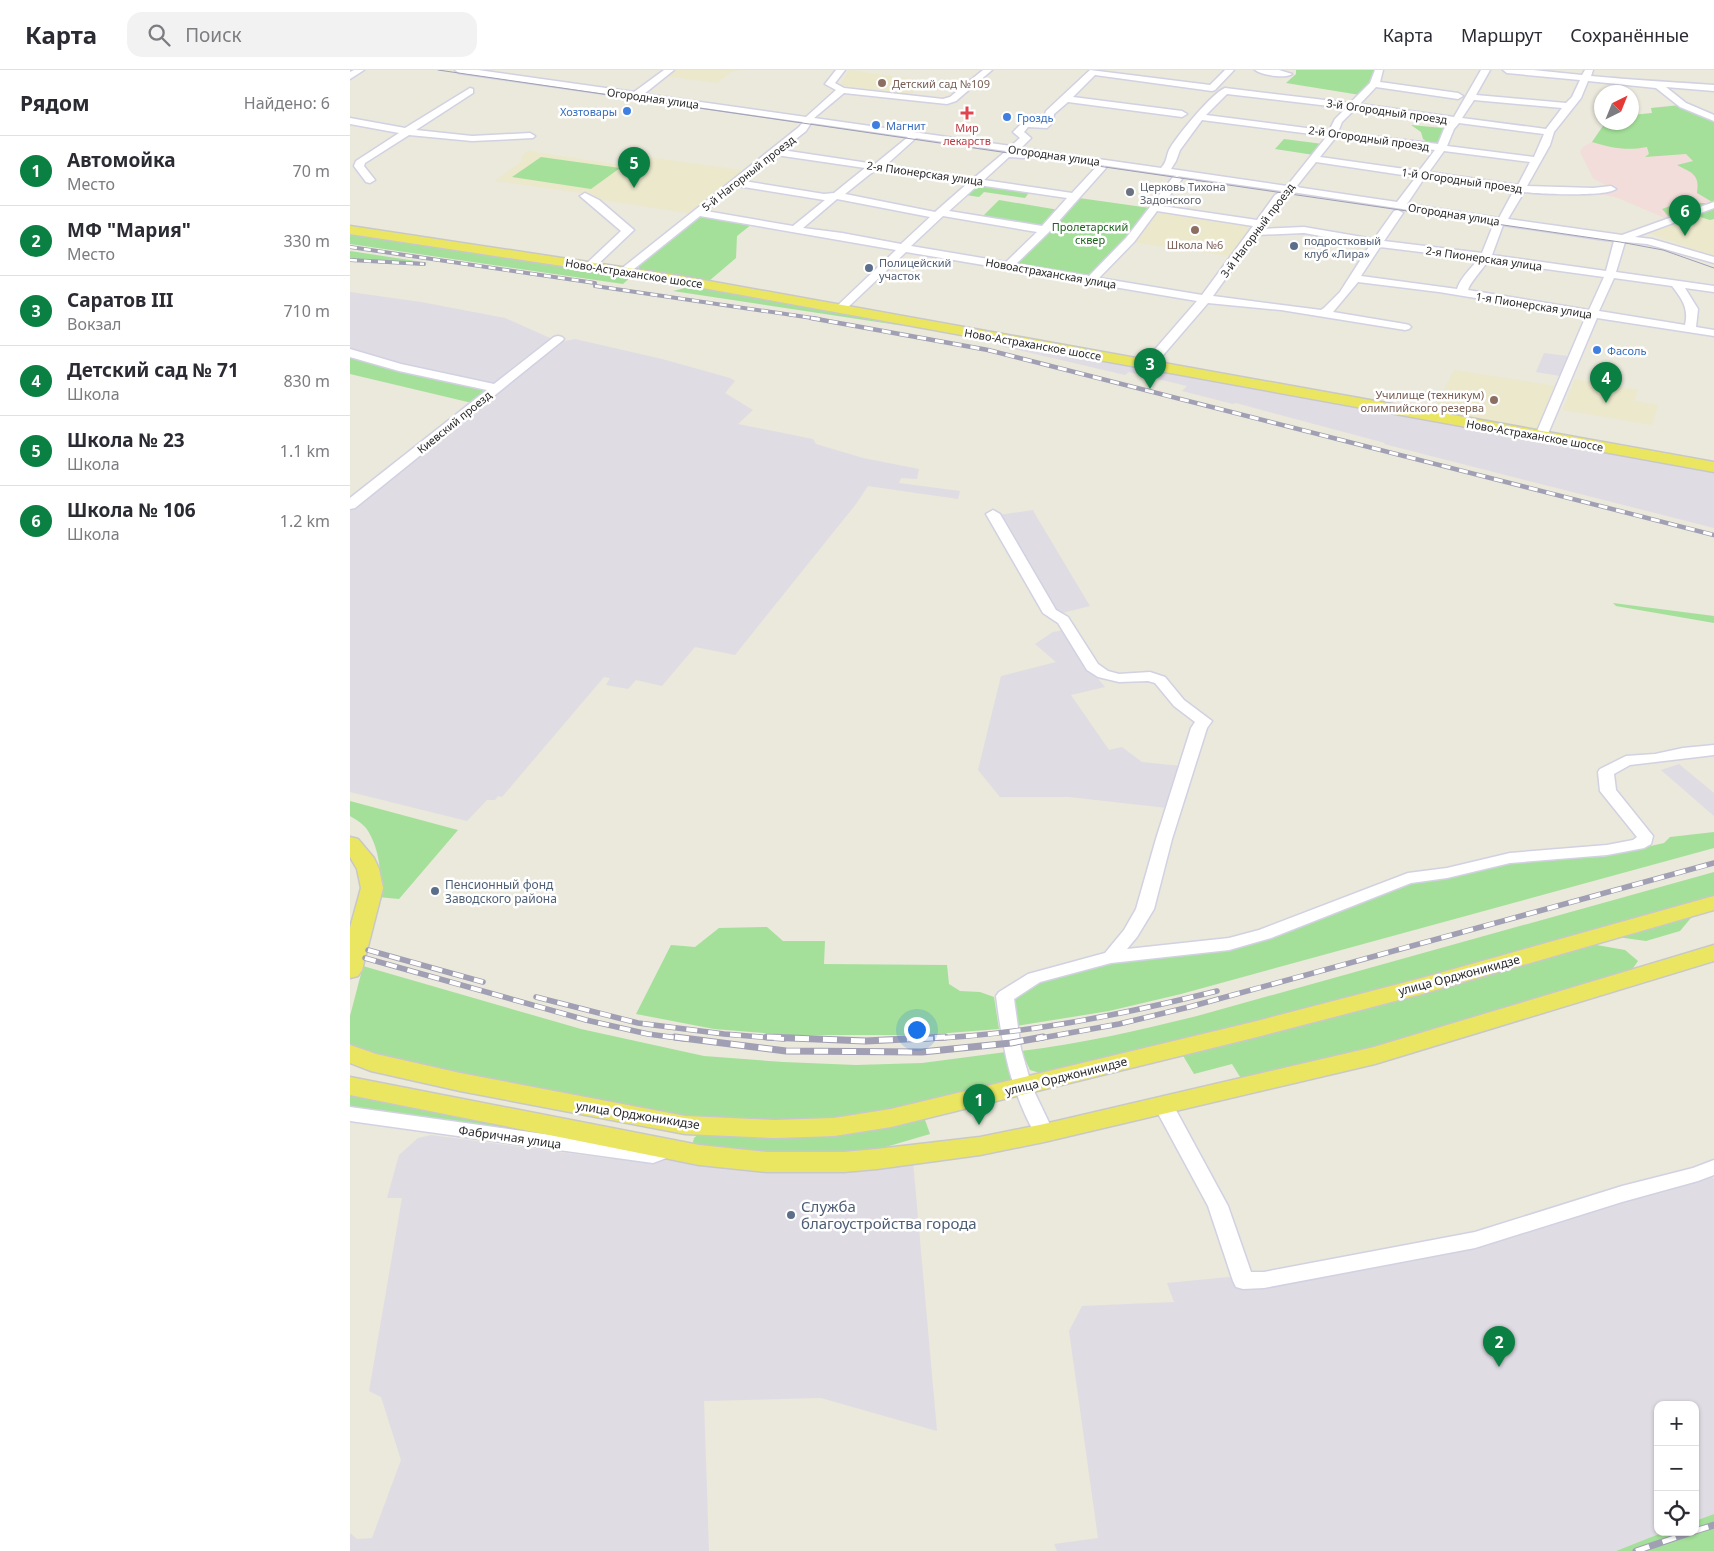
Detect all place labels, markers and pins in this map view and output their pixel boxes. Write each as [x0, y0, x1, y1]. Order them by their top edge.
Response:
place label: Детский сад №109 [892, 76, 990, 91]
marker: Детский сад №109 [876, 77, 888, 89]
place label: Хозтовары [560, 104, 617, 119]
marker: Хозтовары [621, 105, 633, 117]
marker: Мир лекарств [961, 107, 973, 119]
place label: Гроздь [1017, 110, 1054, 125]
marker: Гроздь [1001, 111, 1013, 123]
place label: Магнит [886, 118, 926, 133]
marker: Магнит [870, 119, 882, 131]
place label: Мир лекарств [943, 120, 991, 148]
pin: 5 [618, 147, 650, 188]
place label: Церковь Тихона Задонского [1140, 179, 1226, 207]
marker: Церковь Тихона Задонского [1124, 186, 1136, 198]
pin: 6 [1669, 195, 1701, 236]
marker: Школа №6 [1189, 224, 1201, 236]
place label: подростковый клуб «Лира» [1304, 233, 1381, 261]
place label: Школа №6 [1167, 237, 1223, 252]
marker: подростковый клуб «Лира» [1288, 240, 1300, 252]
place label: Полицейский участок [879, 255, 951, 283]
marker: Полицейский участок [863, 262, 875, 274]
place label: Фасоль [1607, 343, 1646, 358]
marker: Фасоль [1591, 344, 1603, 356]
pin: 3 [1134, 348, 1166, 389]
pin: 4 [1590, 362, 1622, 403]
place label: Училище (техникум) олимпийского резерва [1361, 387, 1484, 415]
marker: Училище (техникум) олимпийского резерва [1488, 394, 1500, 406]
place label: Пенсионный фонд Заводского района [445, 876, 557, 907]
marker: Пенсионный фонд Заводского района [429, 885, 441, 897]
pin: 1 [963, 1084, 995, 1125]
place label: Служба благоустройства города [801, 1196, 977, 1233]
marker: Служба благоустройства города [785, 1209, 797, 1221]
pin: 2 [1483, 1326, 1515, 1367]

